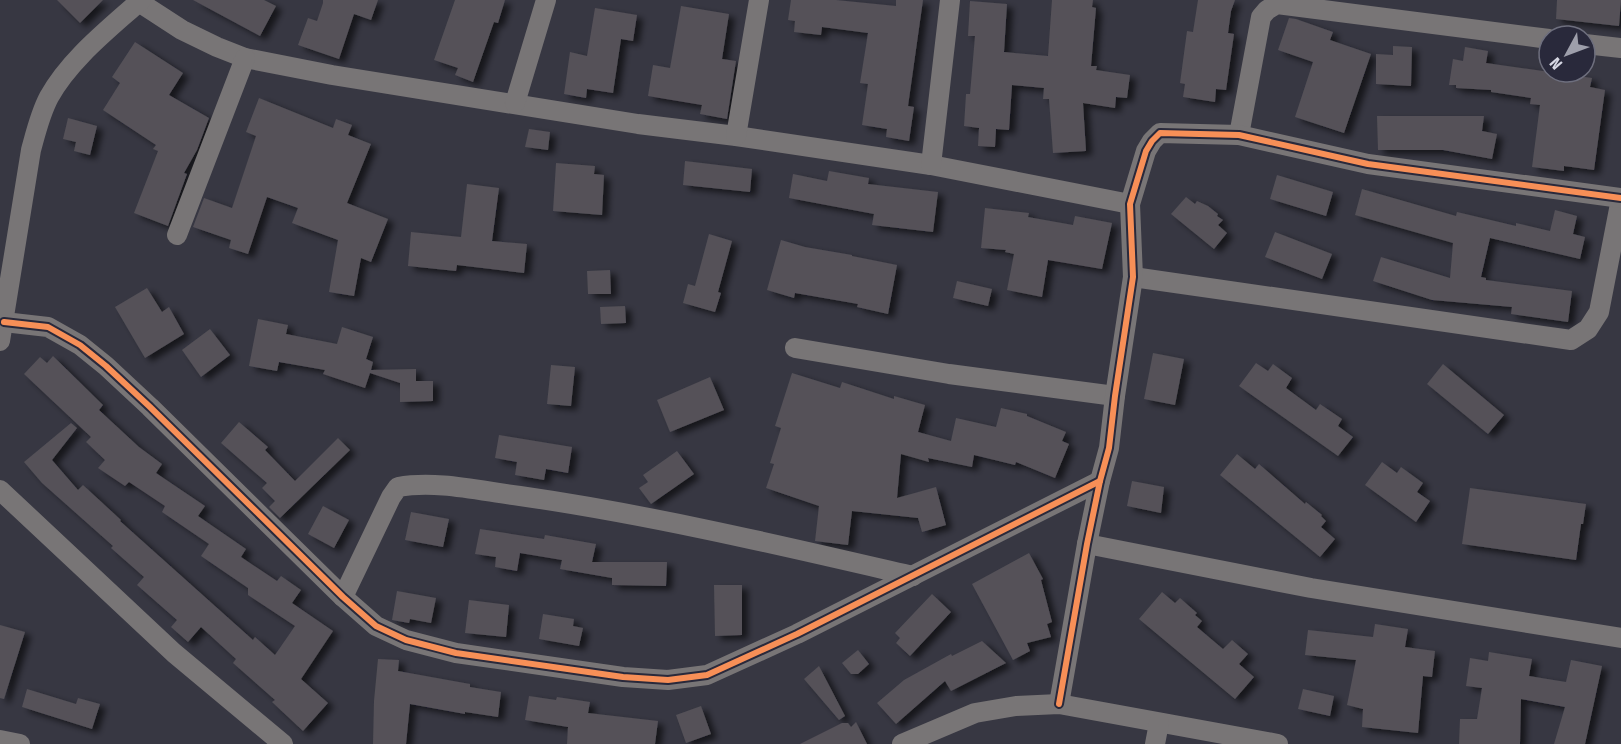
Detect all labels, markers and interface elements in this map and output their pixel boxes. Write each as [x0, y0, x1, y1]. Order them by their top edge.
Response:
north arrow [1537, 24, 1597, 84]
text: N [1546, 54, 1566, 73]

